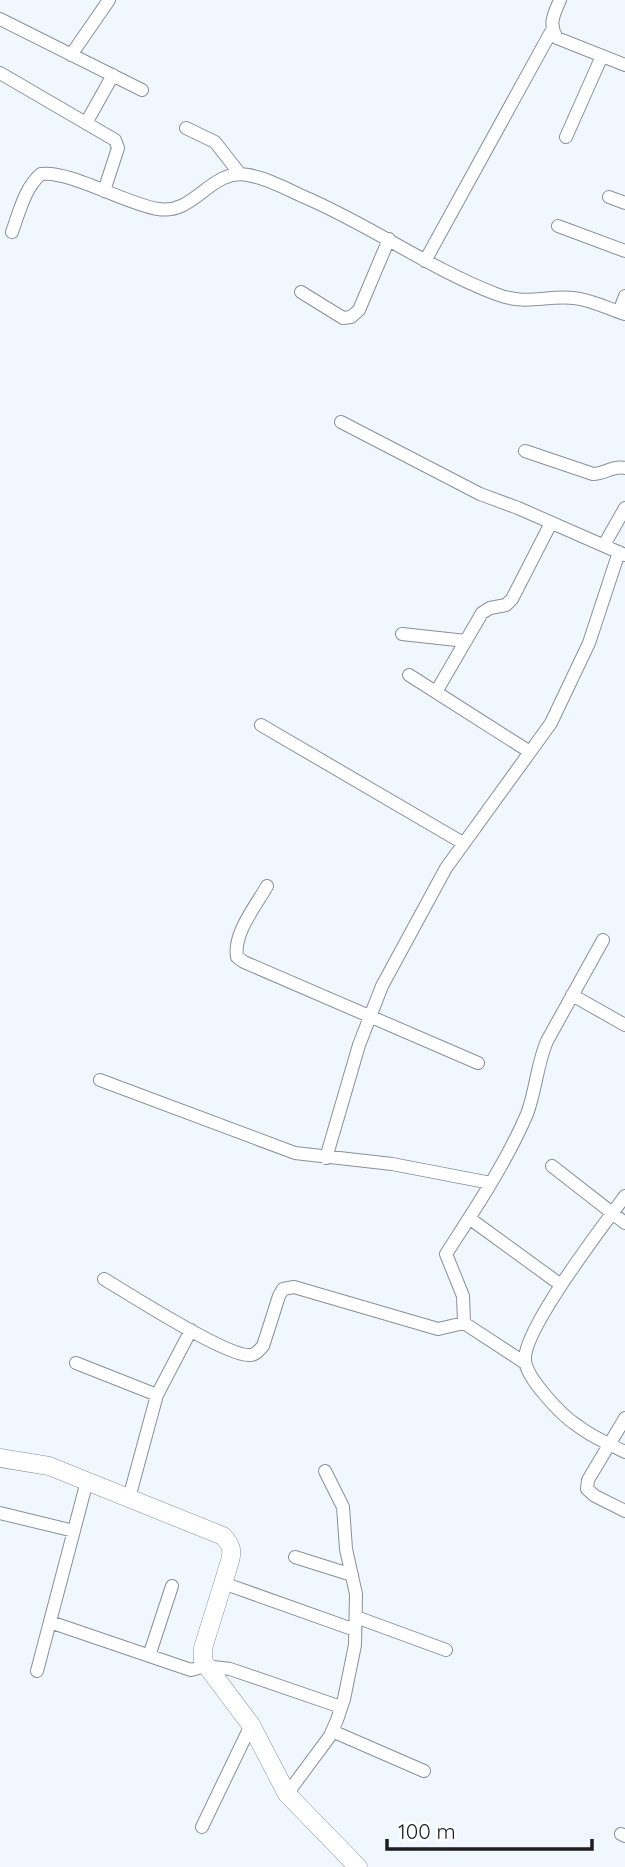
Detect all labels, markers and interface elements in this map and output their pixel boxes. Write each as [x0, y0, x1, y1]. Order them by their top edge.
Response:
scale bar [387, 1808, 592, 1852]
text: 100 m [398, 1818, 456, 1844]

